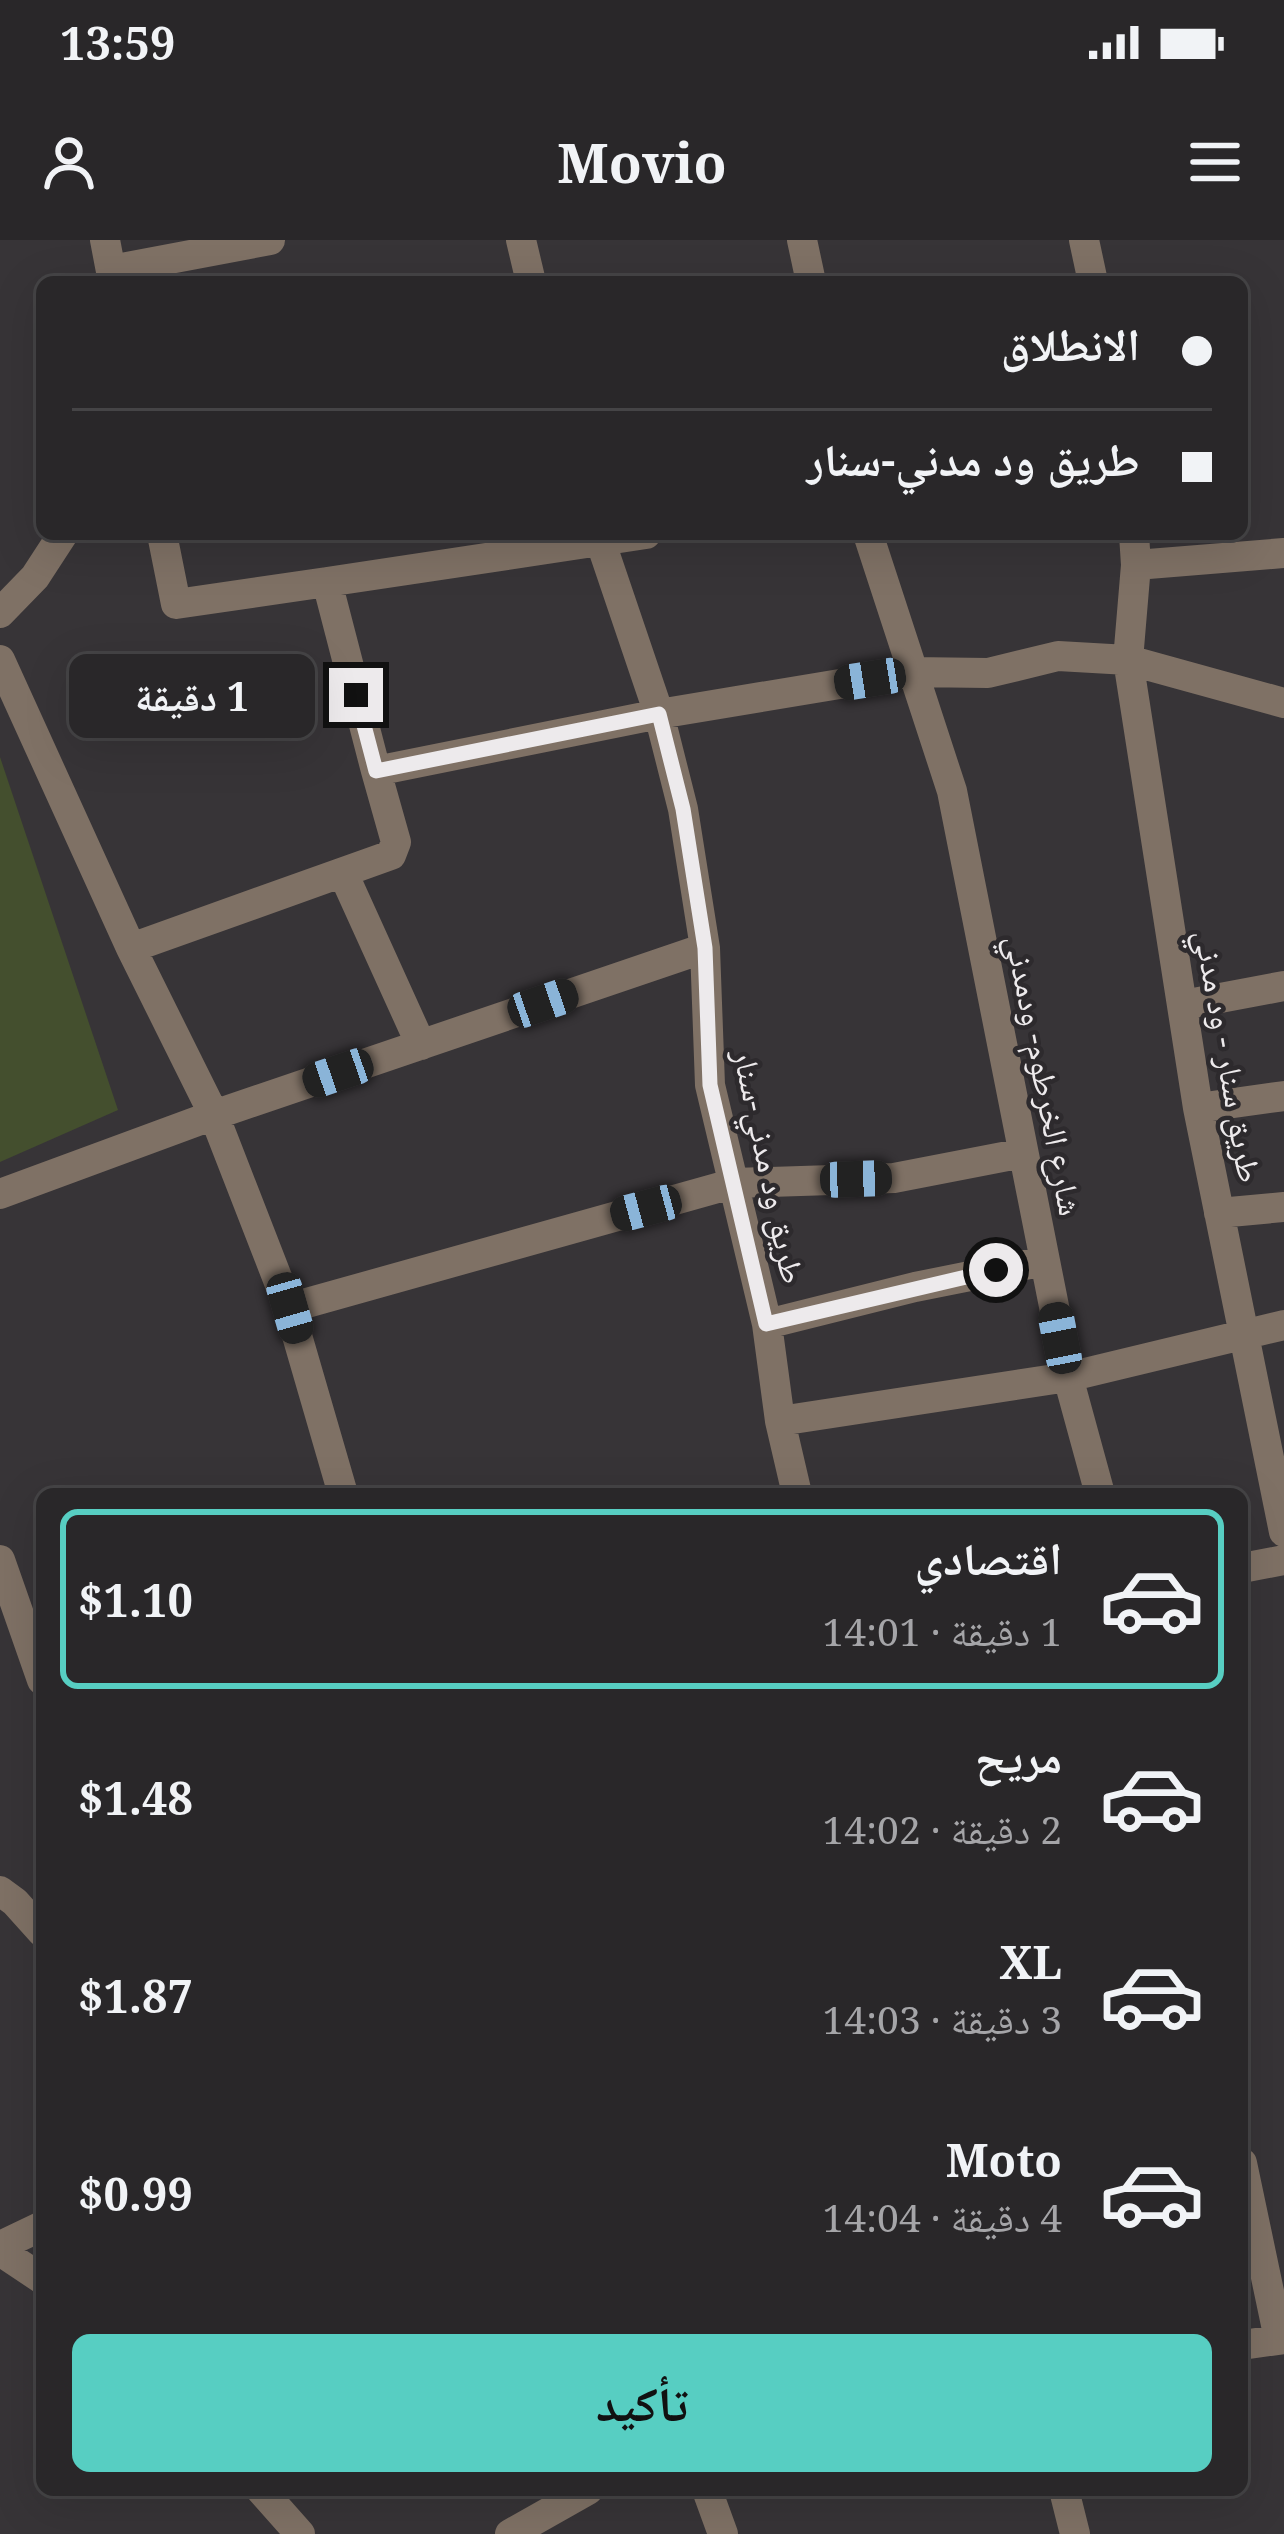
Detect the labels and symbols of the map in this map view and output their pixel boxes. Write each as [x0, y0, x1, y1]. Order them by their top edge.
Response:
callout: 1 دقيقة [68, 653, 314, 737]
car [832, 656, 908, 702]
route end [329, 668, 383, 722]
street label: طريق سنار - ود مدني [1180, 926, 1273, 1187]
street label: شارع الخرطوم- ودمدني [991, 931, 1094, 1220]
car [503, 974, 583, 1032]
street label: طريق ود مدني-سنار [719, 1043, 817, 1288]
car [298, 1044, 378, 1102]
car [819, 1160, 893, 1198]
car [607, 1181, 685, 1235]
route start [969, 1243, 1023, 1297]
car [263, 1268, 317, 1348]
car [1035, 1299, 1085, 1377]

